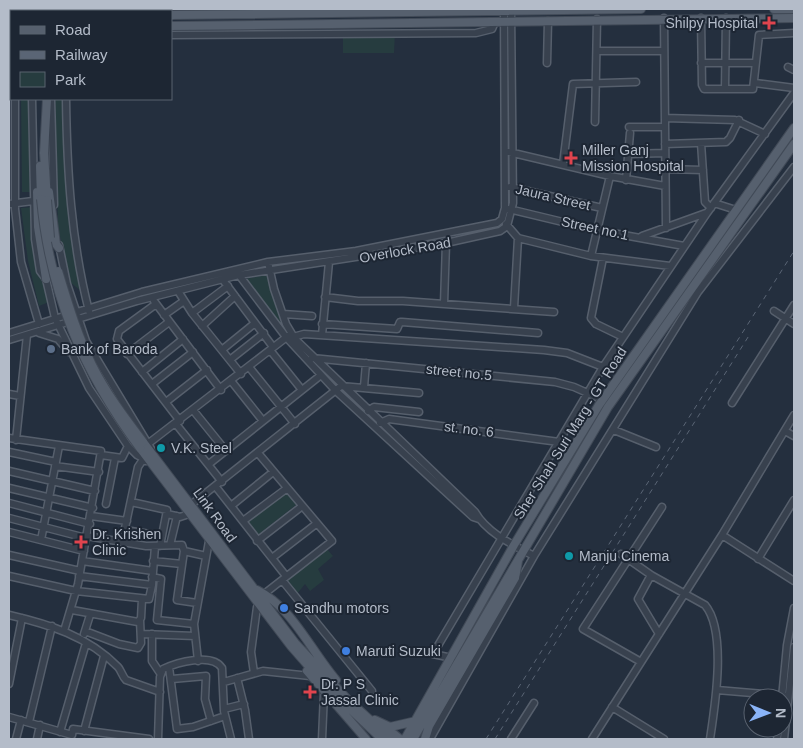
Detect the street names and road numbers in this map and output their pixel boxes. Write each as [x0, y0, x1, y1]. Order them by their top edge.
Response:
street label: Jaura Street [514, 181, 592, 213]
street label: Street no.1 [560, 213, 630, 243]
street label: Overlock Road [358, 234, 452, 266]
street label: Sher Shah Suri Marg - GT Road [510, 344, 630, 522]
street label: street no.5 [425, 361, 493, 383]
street label: st. no. 6 [443, 418, 495, 440]
street label: Link Road [190, 485, 240, 545]

